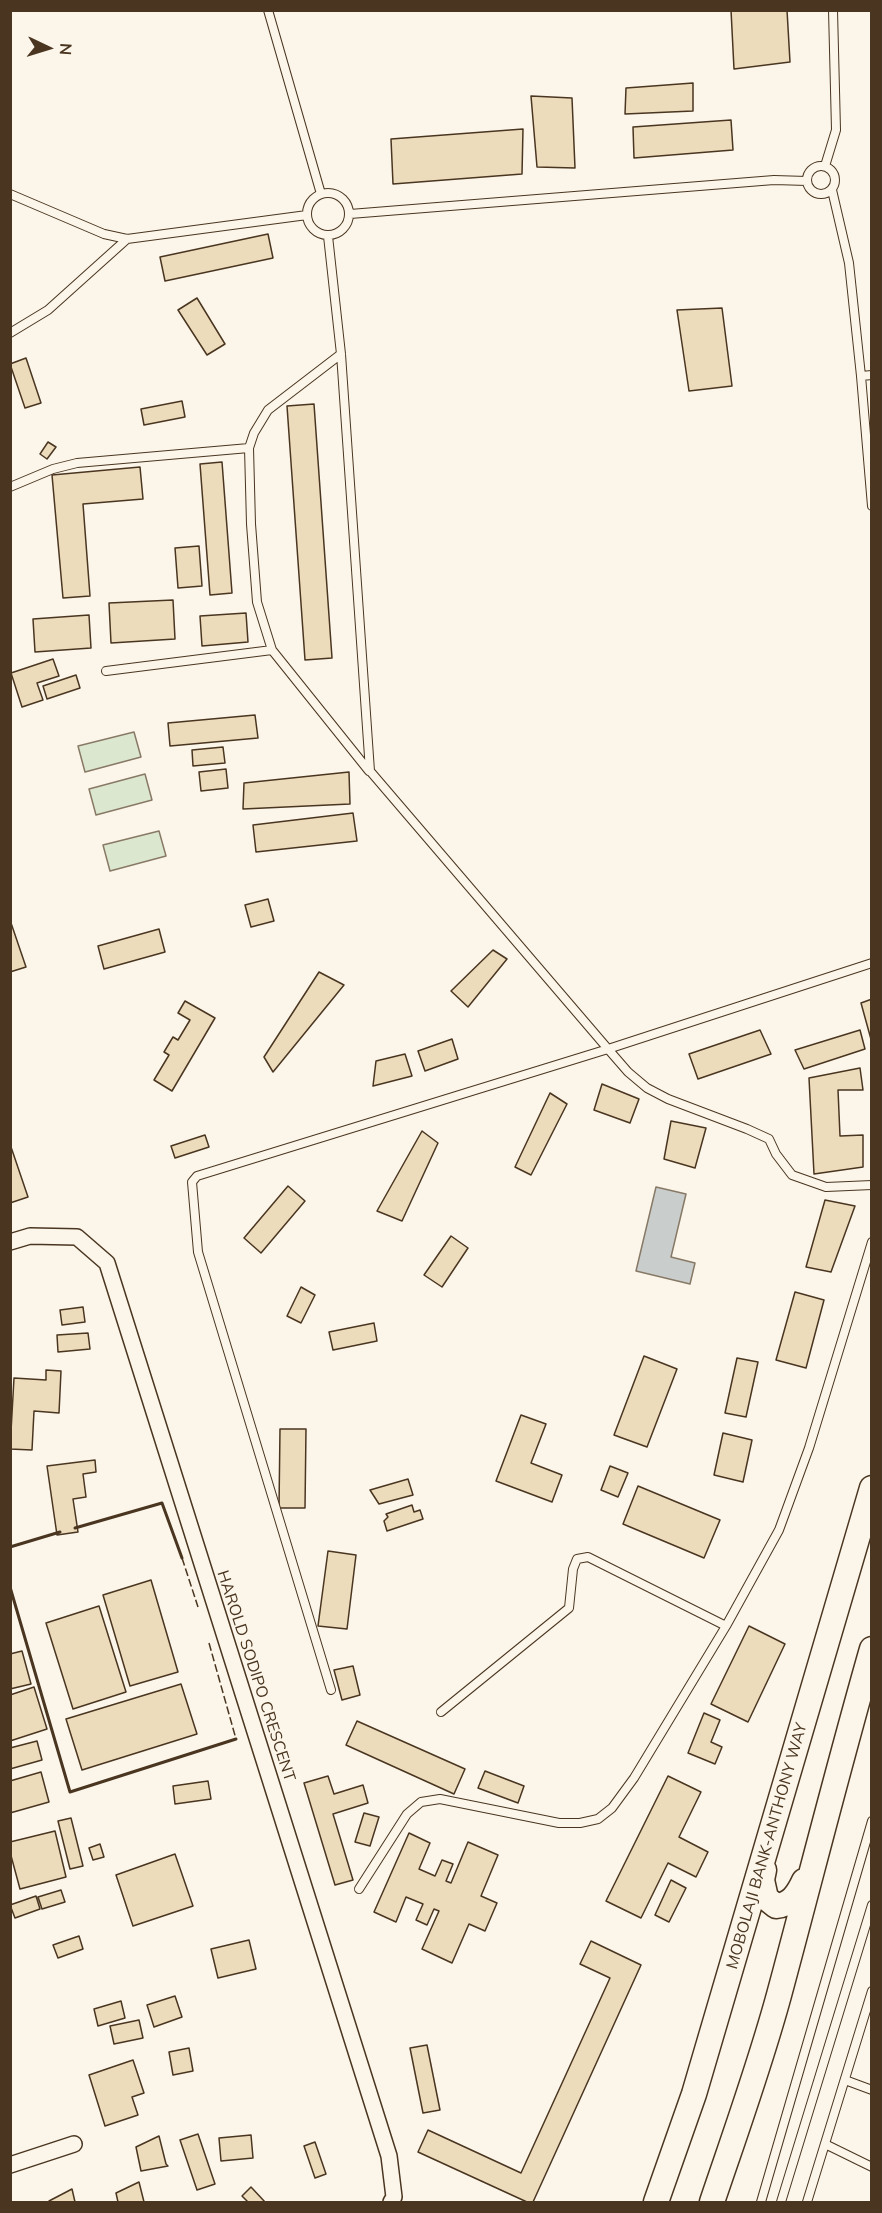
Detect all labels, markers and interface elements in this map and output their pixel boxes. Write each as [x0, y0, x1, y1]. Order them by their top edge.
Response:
north arrow [18, 18, 78, 78]
text: N [56, 43, 76, 56]
street label: HAROLD SODIPO CRESCENT [213, 1568, 299, 1784]
street label: MOBOLAJI BANK-ANTHONY WAY [723, 1721, 811, 1971]

